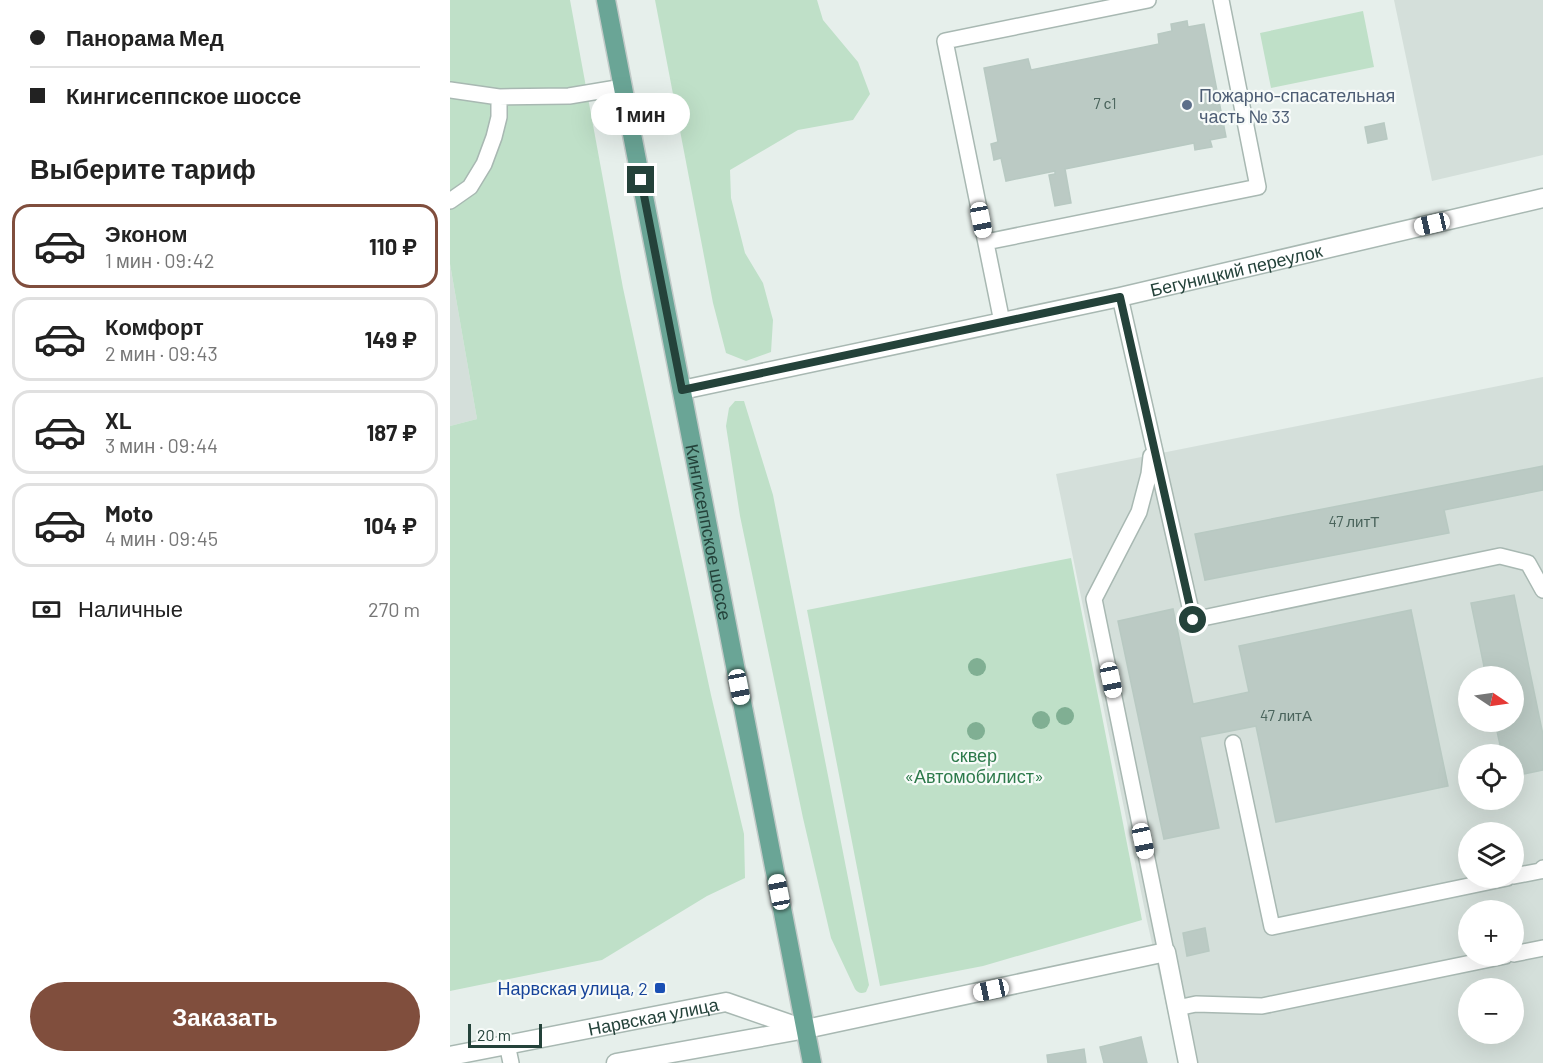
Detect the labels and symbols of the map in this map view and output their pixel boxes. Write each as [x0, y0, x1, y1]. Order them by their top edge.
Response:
place label: Пожарно-спасательная часть № 33 [1199, 84, 1395, 127]
callout: 1 мин [592, 93, 690, 135]
house number: 7 с1 [1094, 94, 1116, 112]
marker: Пожарно-спасательная часть № 33 [1180, 98, 1194, 112]
route end [627, 166, 654, 193]
car [969, 201, 993, 239]
car [1412, 211, 1452, 237]
street label: Бегуницкий переулок [1148, 239, 1324, 301]
street label: Кингисеппское шоссе [681, 442, 737, 622]
house number: 47 литТ [1328, 512, 1380, 530]
route start [1179, 606, 1206, 633]
car [1098, 661, 1124, 699]
north arrow [1458, 666, 1524, 732]
car [727, 668, 751, 706]
house number: 47 литА [1260, 706, 1312, 724]
park label: сквер «Автомобилист» [904, 744, 1044, 787]
car [1130, 822, 1156, 860]
car [767, 873, 791, 911]
place label: Нарвская улица, 2 [498, 977, 648, 999]
car [972, 977, 1010, 1003]
marker: Нарвская улица, 2 [653, 981, 667, 995]
street label: Нарвская улица [586, 993, 721, 1040]
scale bar [468, 1021, 542, 1048]

